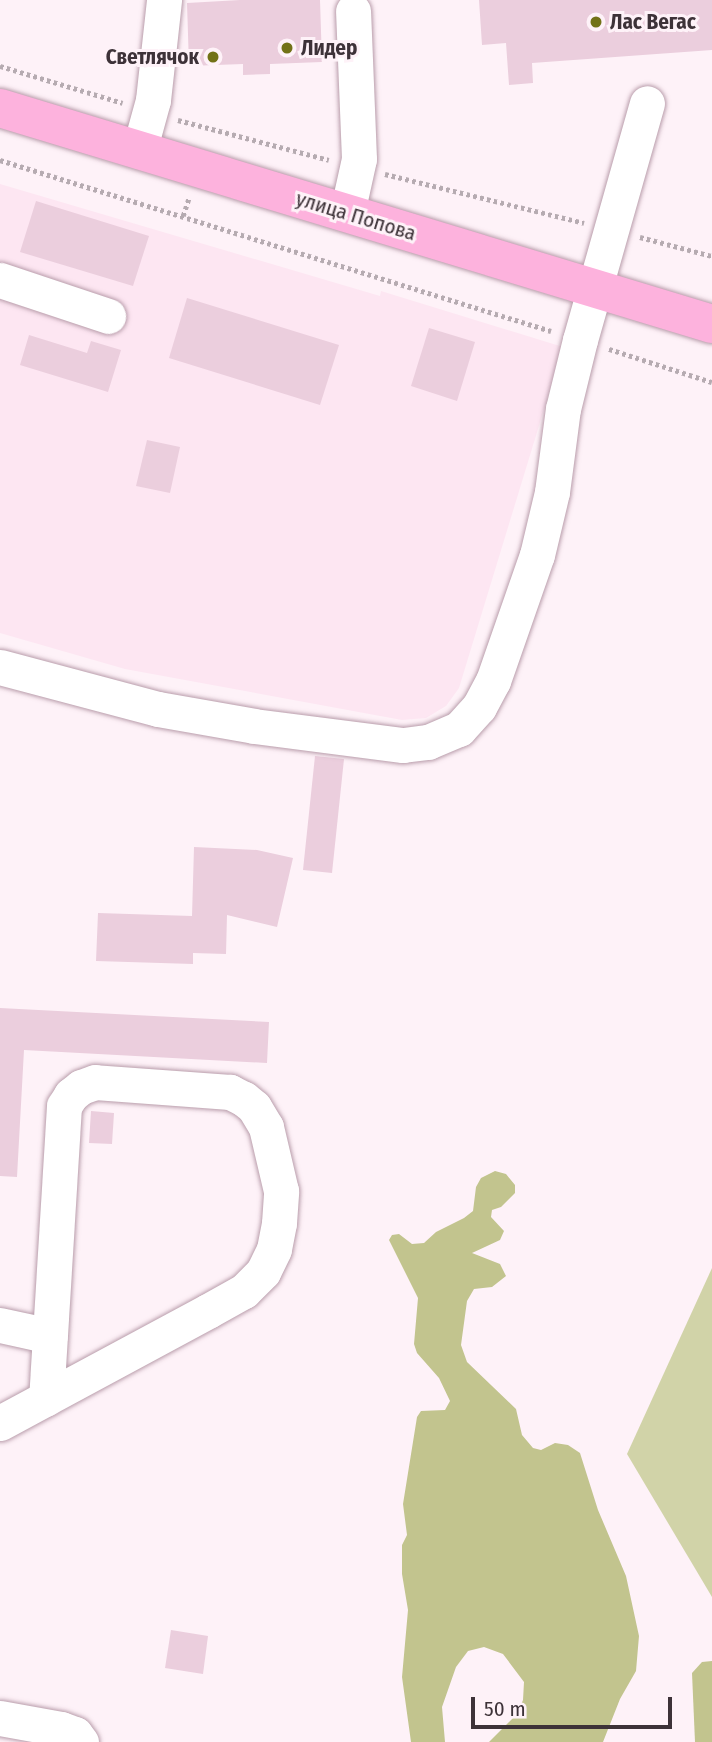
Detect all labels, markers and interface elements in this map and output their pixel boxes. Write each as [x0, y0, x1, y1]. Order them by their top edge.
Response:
place label: Лас Вегас [610, 9, 696, 35]
marker: Лас Вегас [588, 14, 604, 30]
place label: Лидер [301, 35, 357, 61]
marker: Лидер [279, 40, 295, 56]
place label: Светлячок [106, 44, 199, 70]
marker: Светлячок [205, 49, 221, 65]
street label: улица Попова [293, 186, 419, 246]
scale bar [474, 1682, 675, 1726]
text: 50 m [484, 1696, 526, 1722]

